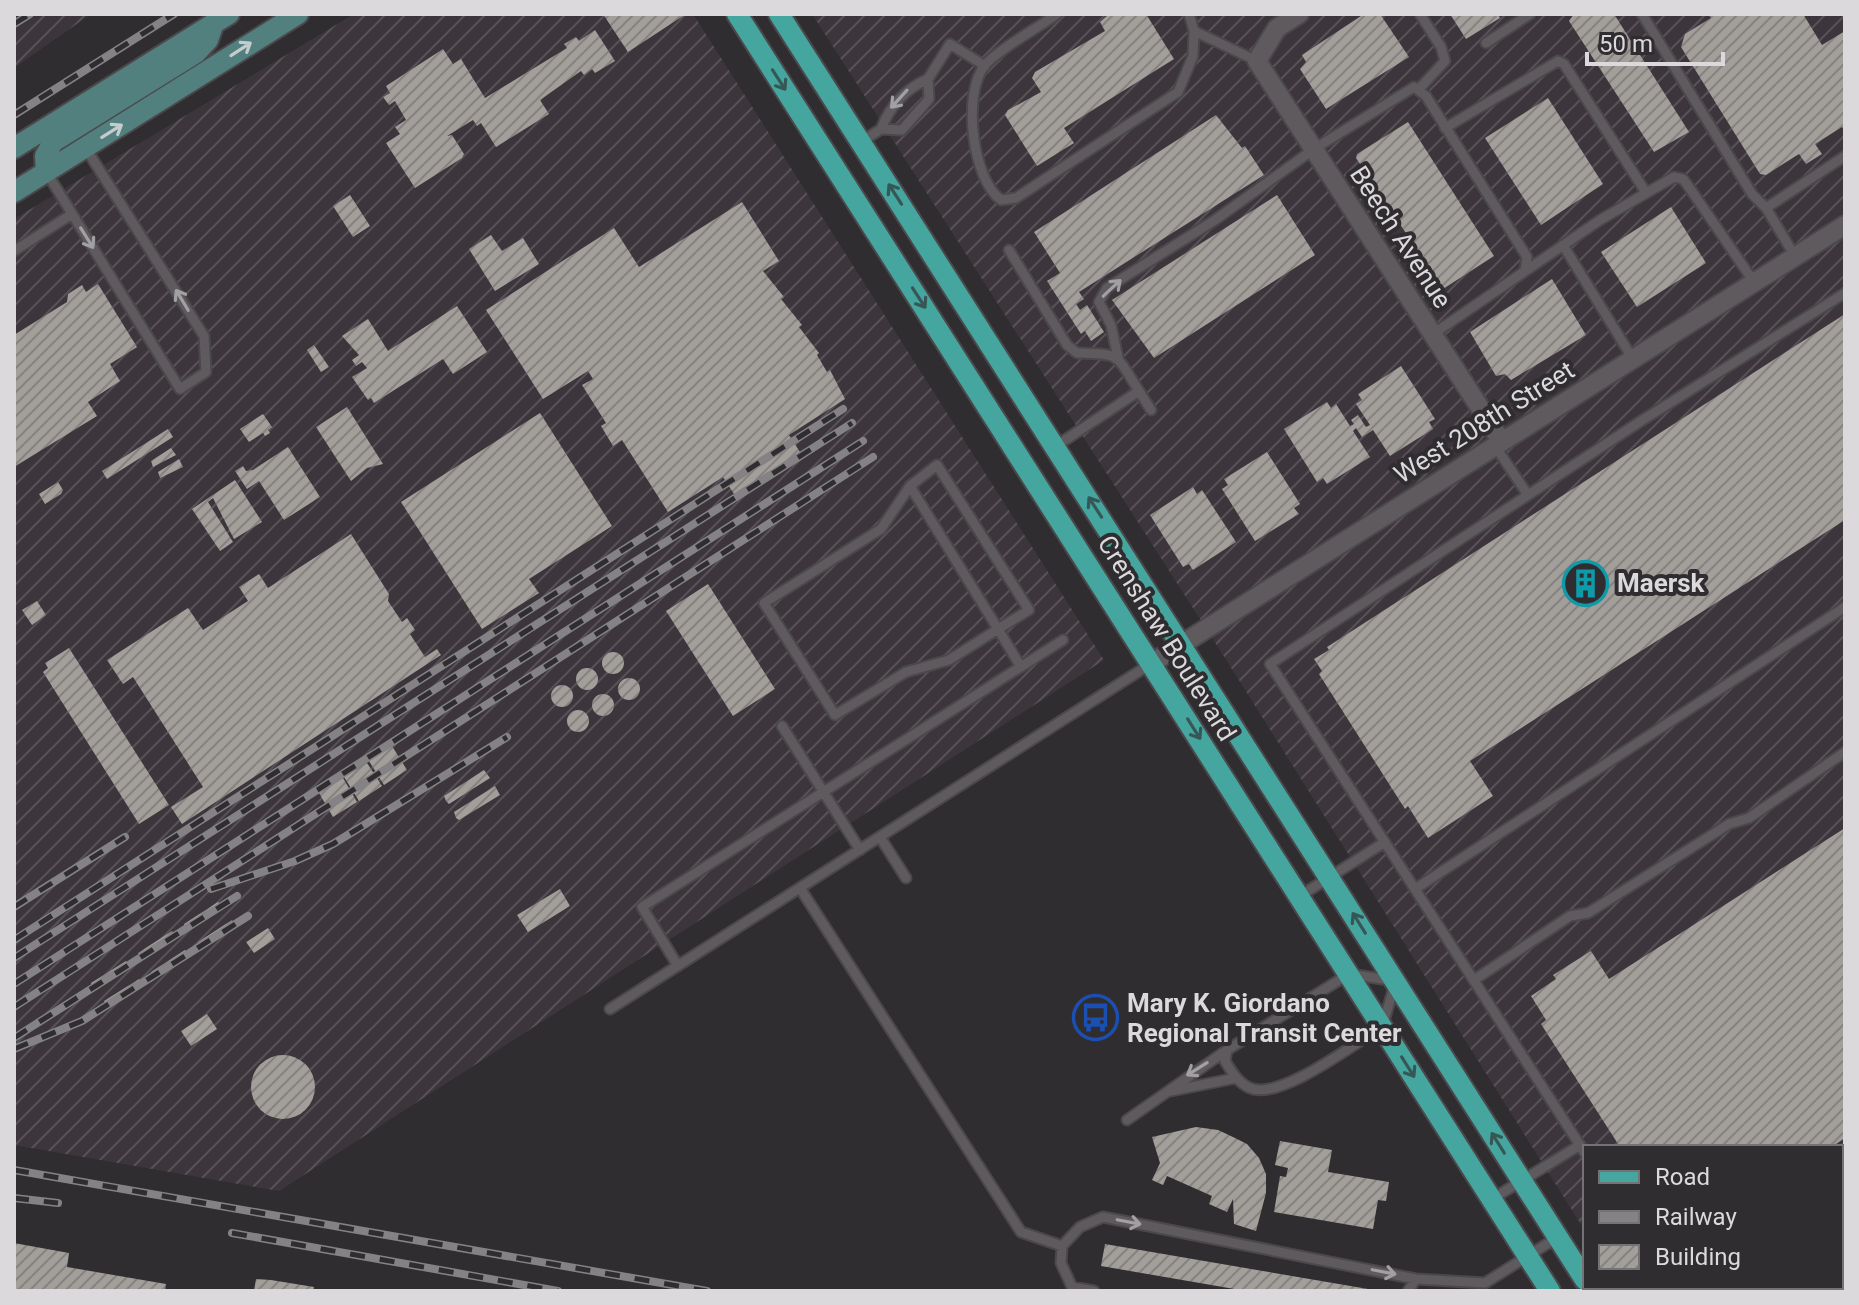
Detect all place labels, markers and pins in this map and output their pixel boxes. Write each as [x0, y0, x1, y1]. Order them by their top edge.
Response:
building icon: Maersk [1562, 559, 1610, 607]
place label: Maersk [1617, 568, 1706, 598]
place label: Mary K. Giordano Regional Transit Center [1127, 988, 1402, 1048]
bus stop icon: Mary K. Giordano Regional Transit Center [1072, 994, 1120, 1042]

